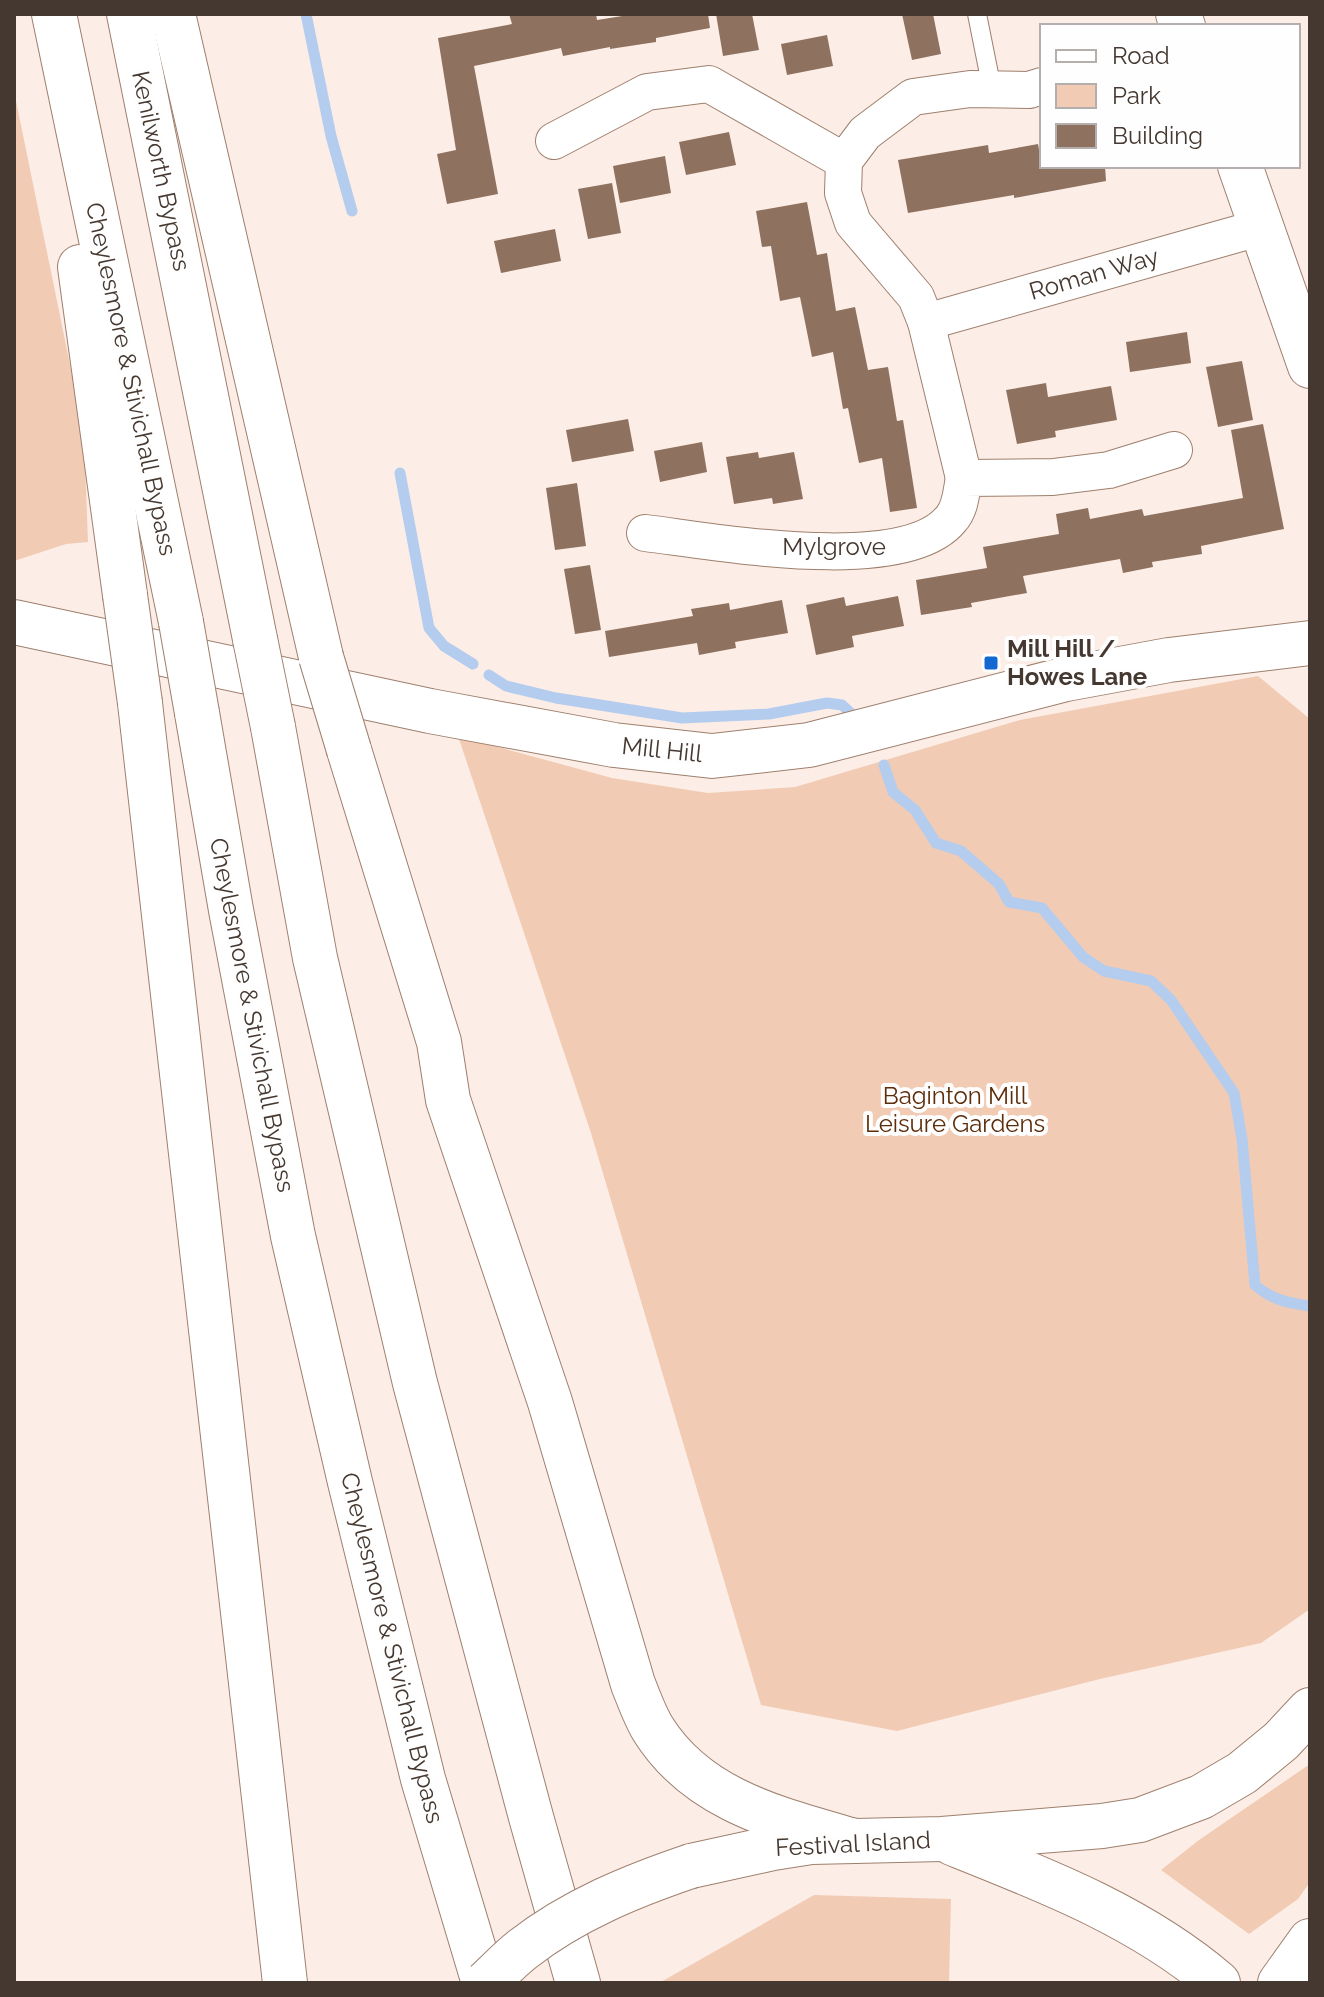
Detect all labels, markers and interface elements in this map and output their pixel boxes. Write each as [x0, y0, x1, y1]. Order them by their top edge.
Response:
legend [1040, 24, 1300, 168]
text: Road [1112, 41, 1170, 70]
street label: Kenilworth Bypass [126, 68, 197, 274]
text: Park [1112, 81, 1161, 110]
text: Building [1112, 121, 1203, 150]
street label: Cheylesmore & Stivichall Bypass [80, 200, 183, 558]
street label: Roman Way [1026, 241, 1162, 306]
street label: Mylgrove [782, 532, 886, 561]
place label: Mill Hill / Howes Lane [1007, 634, 1147, 691]
marker: Mill Hill / Howes Lane [982, 654, 1000, 672]
street label: Mill Hill [620, 731, 704, 768]
street label: Cheylesmore & Stivichall Bypass [204, 835, 301, 1195]
park label: Baginton Mill Leisure Gardens [865, 1081, 1045, 1138]
street label: Cheylesmore & Stivichall Bypass [335, 1470, 450, 1826]
street label: Festival Island [774, 1825, 932, 1862]

